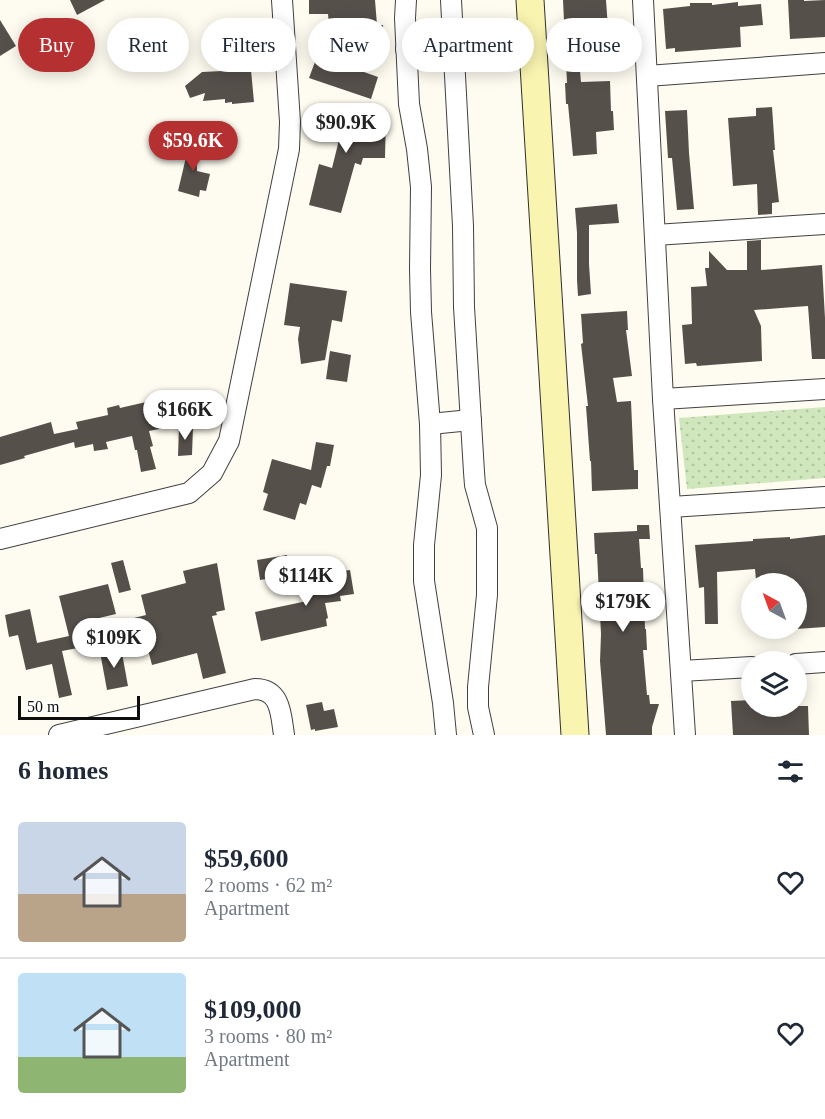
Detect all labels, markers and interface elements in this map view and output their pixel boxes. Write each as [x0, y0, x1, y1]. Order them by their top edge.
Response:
chip: Buy [18, 18, 95, 72]
chip: Rent [107, 18, 189, 72]
chip: Filters [201, 18, 296, 72]
chip: New [308, 18, 390, 72]
chip: Apartment [402, 18, 534, 72]
chip: House [546, 18, 642, 72]
pin: $90.9K [297, 103, 395, 154]
text: $90.9K [316, 111, 376, 133]
pin: $59.6K [144, 121, 242, 172]
text: $59.6K [163, 129, 223, 151]
pin: $166K [143, 390, 227, 441]
text: $166K [157, 398, 213, 420]
pin: $114K [264, 556, 348, 607]
text: $114K [279, 564, 333, 586]
north arrow [741, 573, 807, 639]
map controls [741, 573, 807, 717]
pin: $179K [581, 582, 665, 633]
text: $179K [595, 590, 651, 612]
pin: $109K [72, 618, 156, 669]
text: $109K [86, 626, 142, 648]
button: layers [741, 651, 807, 717]
scale bar [18, 693, 140, 720]
text: 50 m [27, 698, 59, 715]
icon: filters [774, 755, 807, 788]
text: 6 homes [18, 756, 108, 785]
text: $59,600 [204, 844, 289, 873]
icon: home [66, 846, 138, 918]
icon: heart [774, 866, 807, 899]
text: 2 rooms · 62 m² [204, 874, 332, 896]
text: Apartment [204, 897, 290, 919]
text: $109,000 [204, 995, 302, 1024]
icon: home [66, 997, 138, 1069]
icon: heart [774, 1017, 807, 1050]
text: 3 rooms · 80 m² [204, 1025, 332, 1047]
text: Apartment [204, 1048, 290, 1070]

